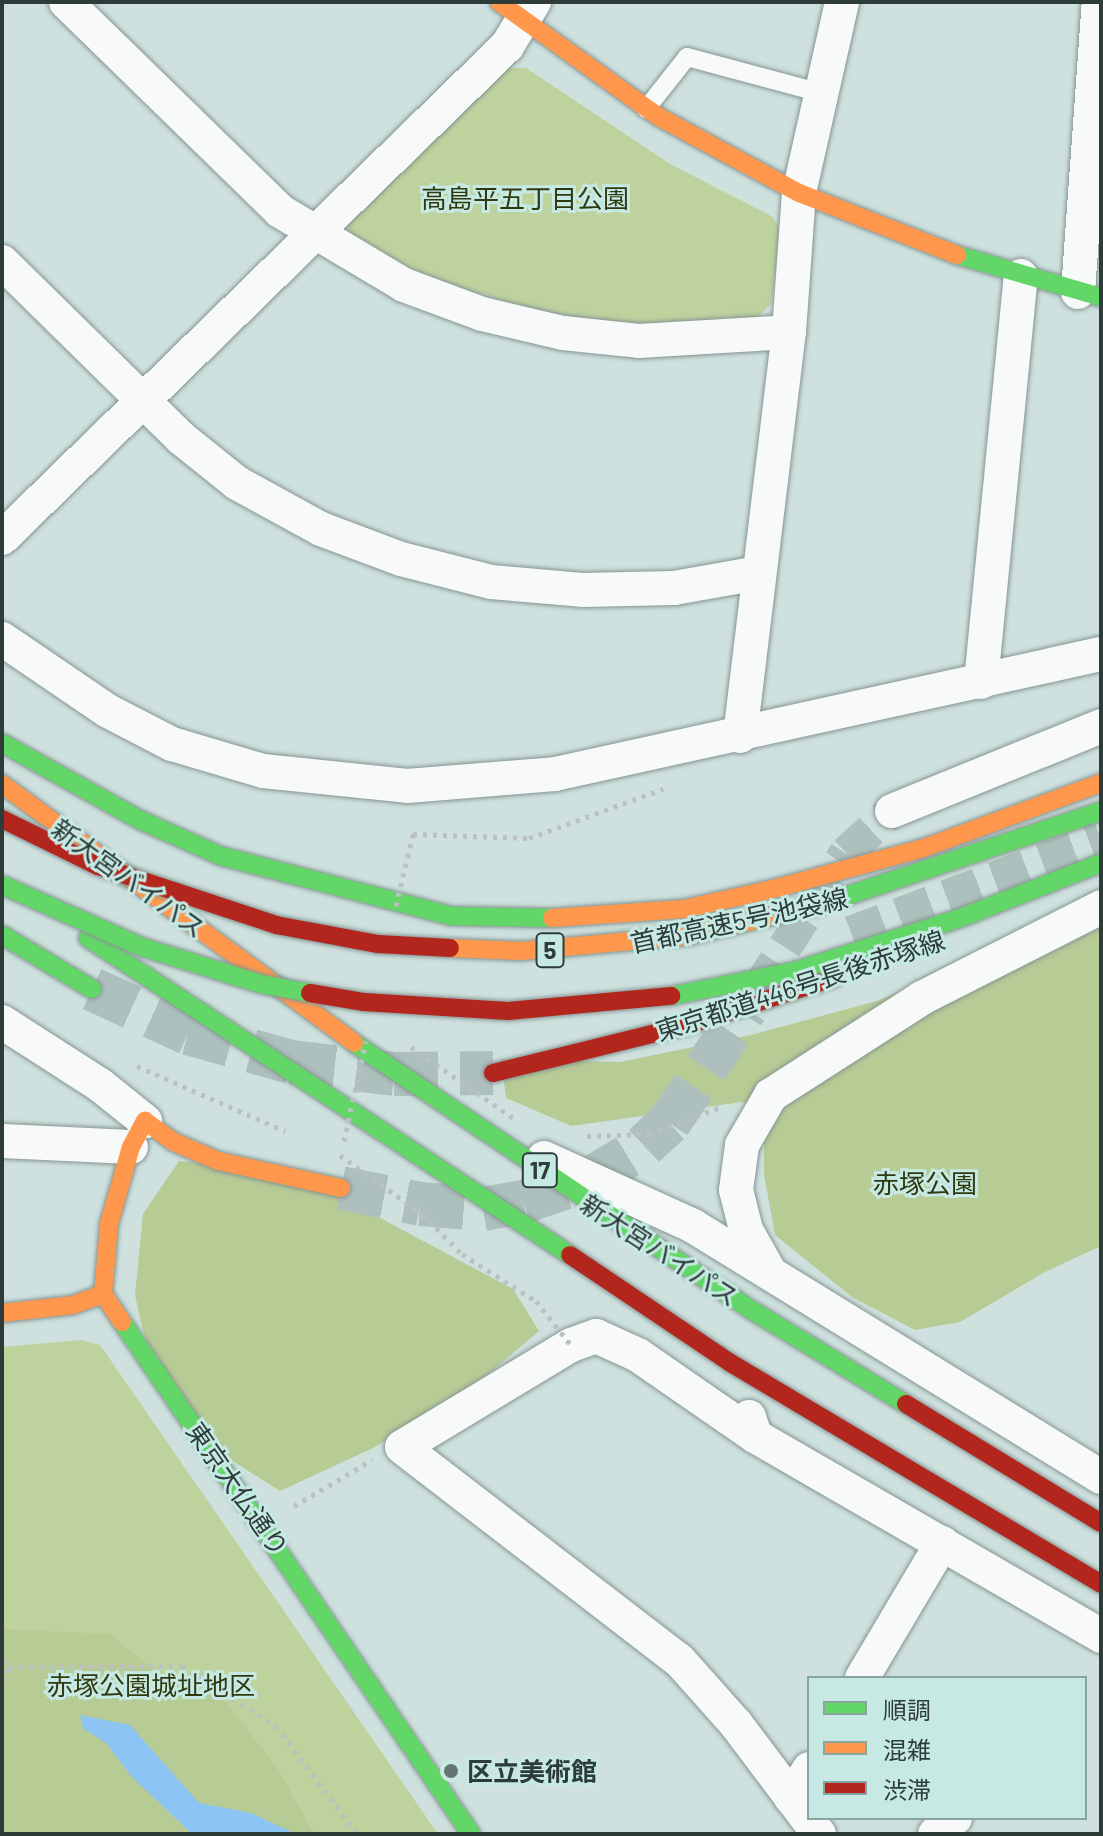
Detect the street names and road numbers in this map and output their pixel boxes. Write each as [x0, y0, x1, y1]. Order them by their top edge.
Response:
street label: 新大宮バイパス [46, 812, 212, 944]
street label: 首都高速5号池袋線 [627, 882, 851, 958]
street label: 東京都道446号長後赤塚線 [652, 923, 948, 1047]
road number: 5 [534, 930, 566, 970]
road number: 17 [520, 1150, 560, 1190]
street label: 新大宮バイパス [575, 1187, 745, 1313]
street label: 東京大仏通り [180, 1416, 296, 1562]

